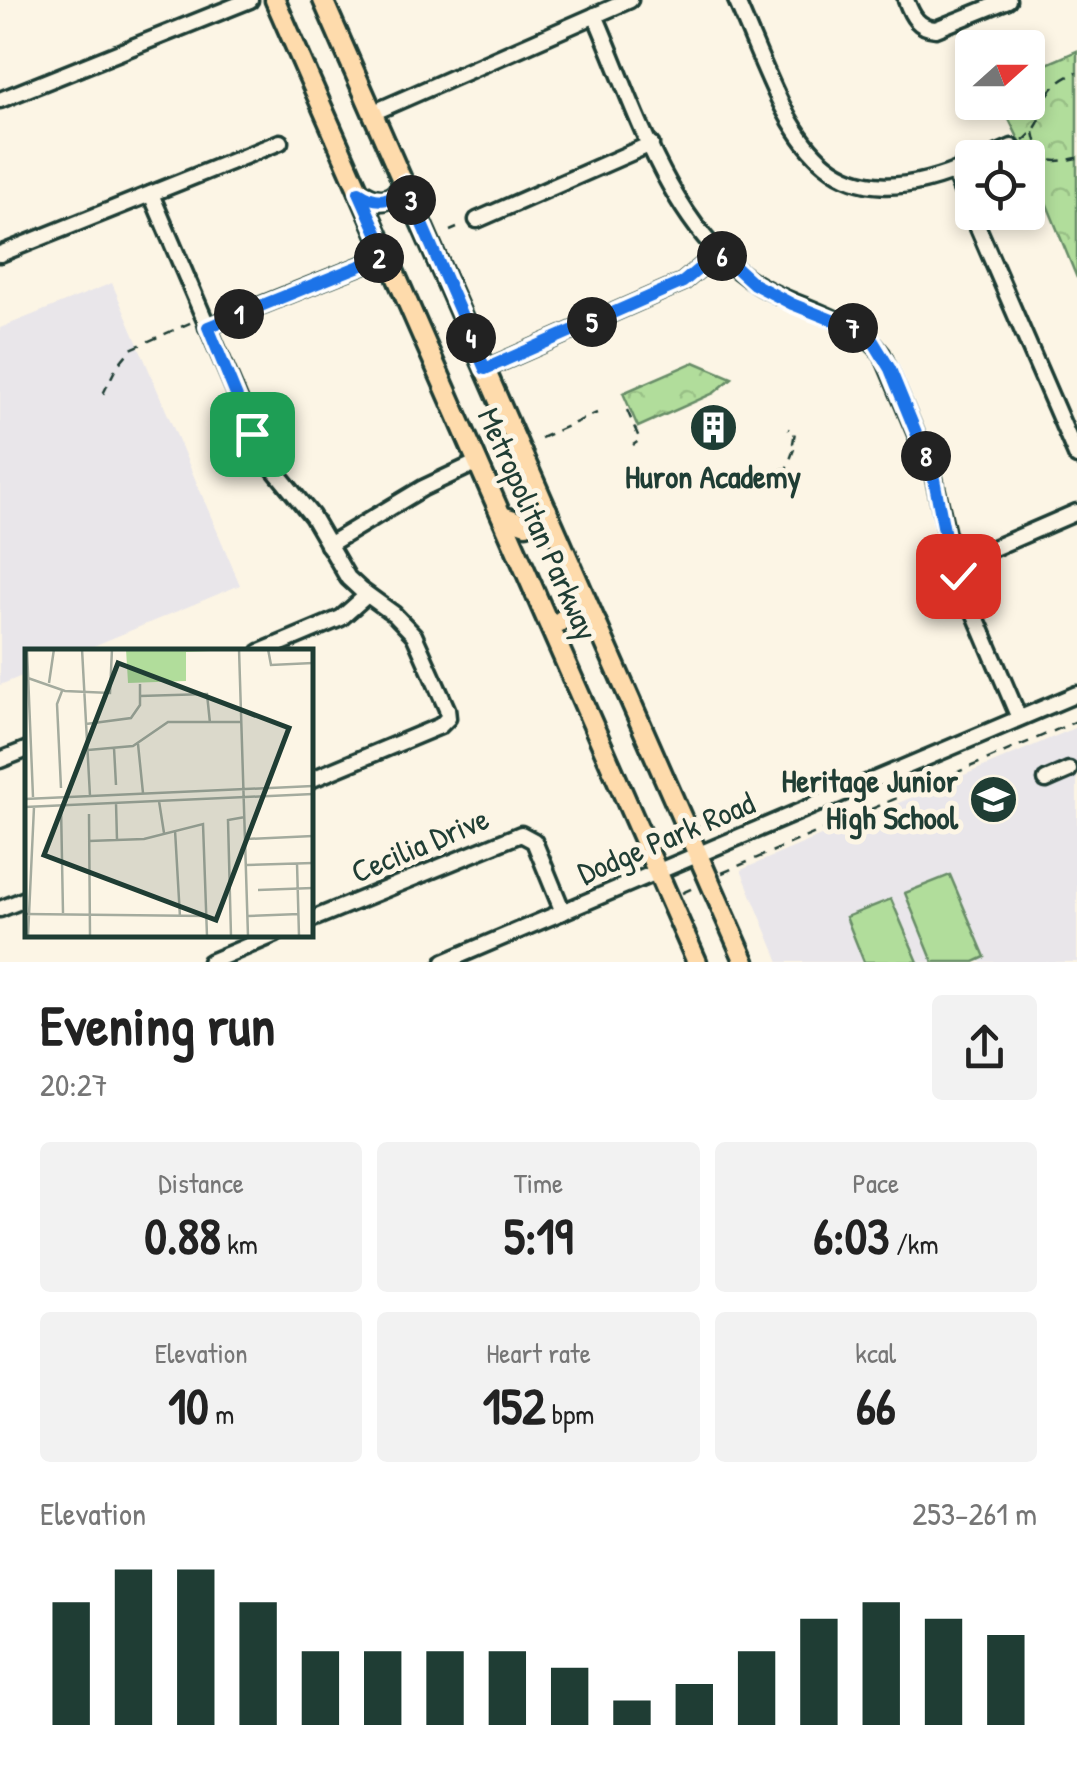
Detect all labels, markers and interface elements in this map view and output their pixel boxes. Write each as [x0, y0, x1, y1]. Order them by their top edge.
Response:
north arrow [955, 30, 1045, 120]
map controls [955, 30, 1045, 230]
button: locate [955, 140, 1045, 230]
pin: 3 [386, 175, 436, 225]
text: 3 [405, 181, 417, 219]
pin: 6 [697, 231, 747, 281]
pin: 2 [354, 233, 404, 283]
text: 6 [716, 237, 728, 275]
text: 2 [372, 239, 386, 277]
pin: 1 [214, 289, 264, 339]
text: 1 [234, 295, 244, 333]
pin: 5 [567, 297, 617, 347]
text: 5 [586, 303, 598, 341]
pin: 7 [828, 303, 878, 353]
text: 7 [846, 309, 860, 347]
pin: 4 [446, 313, 496, 363]
text: 4 [466, 319, 476, 357]
pin [210, 392, 295, 477]
street label: Metropolitan Parkway [468, 401, 609, 647]
building icon: Huron Academy [687, 401, 739, 453]
icon: arrive [225, 407, 280, 462]
pin: 8 [901, 431, 951, 481]
text: 8 [920, 437, 932, 475]
place label: Huron Academy [625, 455, 801, 499]
pin [916, 534, 1001, 619]
icon: check [931, 549, 986, 604]
inset map [25, 649, 312, 937]
place label: Heritage Junior High School [781, 759, 959, 840]
school or university icon: Heritage Junior High School [967, 773, 1019, 825]
street label: Dodge Park Road [571, 781, 761, 894]
street label: Cecilia Drive [344, 796, 495, 893]
text: Evening run [40, 988, 275, 1062]
button: share [932, 995, 1037, 1100]
text: 20:27 [40, 1063, 108, 1106]
text: Distance [158, 1164, 244, 1202]
text: Time [514, 1164, 563, 1202]
text: Pace [853, 1164, 899, 1202]
text: 0.88 [144, 1202, 221, 1270]
text: 5:19 [504, 1202, 573, 1270]
text: 6:03 [813, 1202, 890, 1270]
text: km [221, 1225, 258, 1263]
text: /km [890, 1225, 938, 1263]
text: Elevation [155, 1334, 248, 1372]
text: Heart rate [486, 1334, 591, 1372]
text: kcal [855, 1334, 896, 1372]
text: 10 [168, 1372, 209, 1440]
text: 152 [483, 1372, 545, 1440]
text: 66 [856, 1372, 896, 1440]
text: m [209, 1395, 234, 1433]
text: bpm [545, 1395, 594, 1433]
text: Elevation [40, 1492, 146, 1535]
text: 253–261 m [912, 1492, 1037, 1535]

